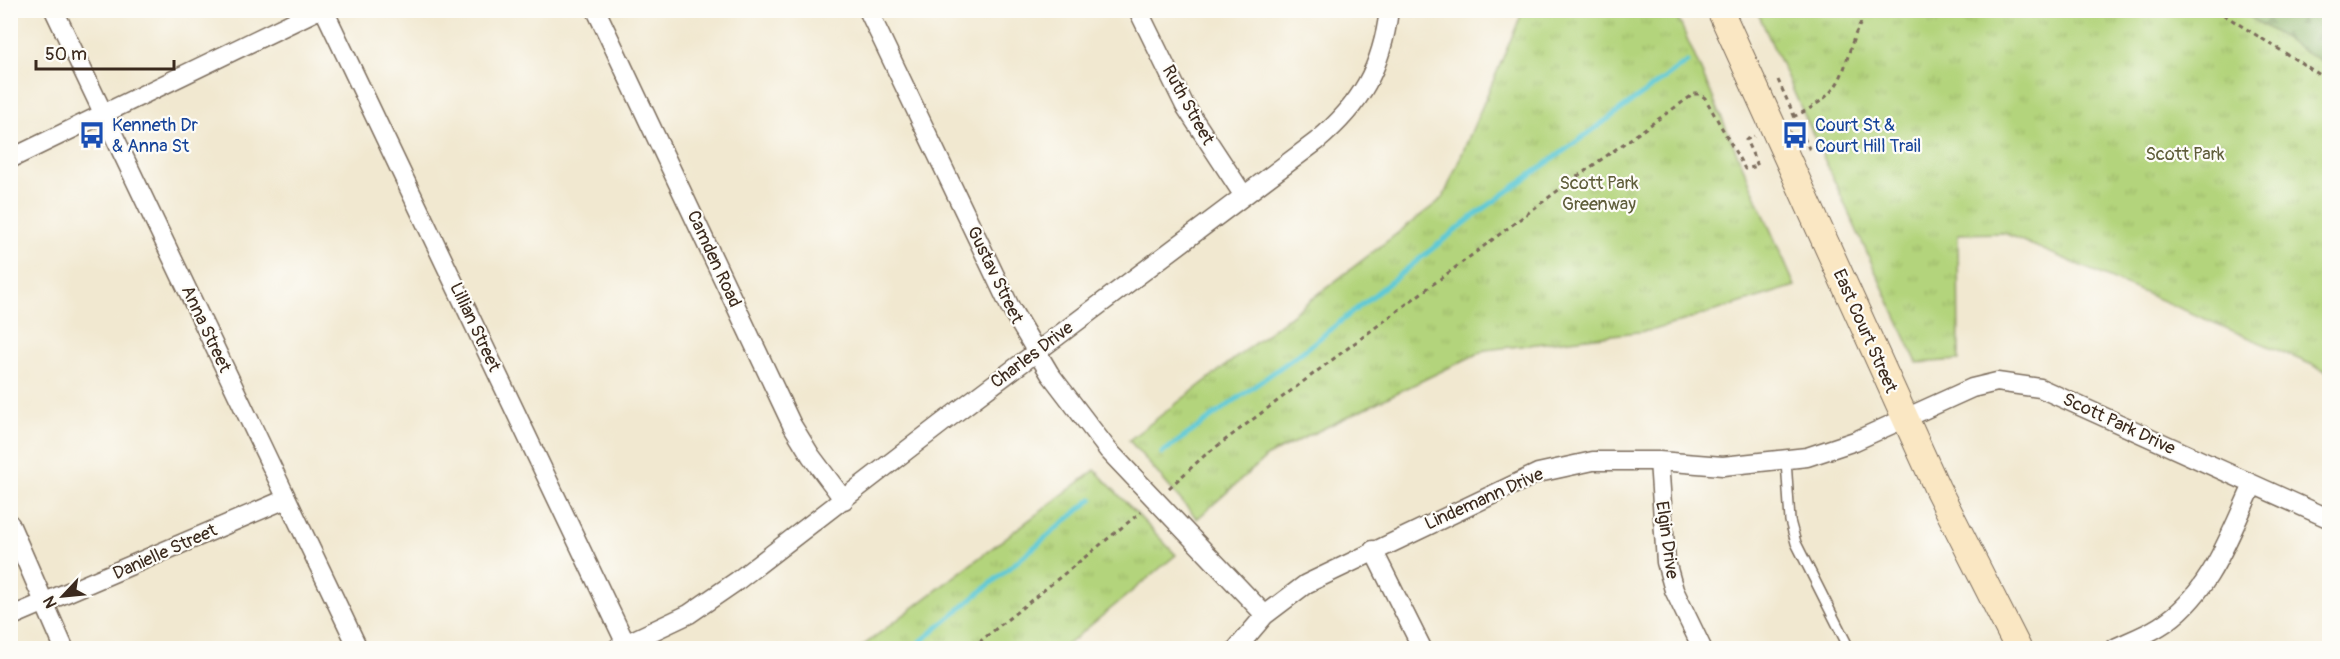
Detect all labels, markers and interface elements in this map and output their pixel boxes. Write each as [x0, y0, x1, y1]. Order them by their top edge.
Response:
scale bar [36, 33, 174, 71]
text: 50 m [45, 43, 87, 66]
street label: Ruth Street [1157, 61, 1220, 150]
place label: Kenneth Dr & Anna St [112, 114, 199, 158]
place label: Court St & Court Hill Trail [1815, 114, 1921, 158]
bus stop icon: Kenneth Dr & Anna St [77, 120, 107, 150]
bus stop icon: Court St & Court Hill Trail [1780, 120, 1810, 150]
park label: Scott Park [2145, 143, 2225, 166]
park label: Scott Park Greenway [1559, 172, 1639, 216]
street label: Camden Road [682, 207, 746, 311]
street label: Gustav Street [962, 223, 1029, 328]
street label: East Court Street [1827, 265, 1903, 397]
street label: Lillian Street [444, 279, 506, 376]
street label: Anna Street [176, 282, 236, 377]
street label: Charles Drive [986, 316, 1078, 394]
street label: Scott Park Drive [2059, 388, 2179, 460]
street label: Lindemann Drive [1421, 462, 1547, 535]
street label: Elgin Drive [1650, 500, 1684, 580]
street label: Danielle Street [109, 519, 221, 585]
north arrow [33, 566, 93, 626]
text: N [39, 593, 62, 611]

